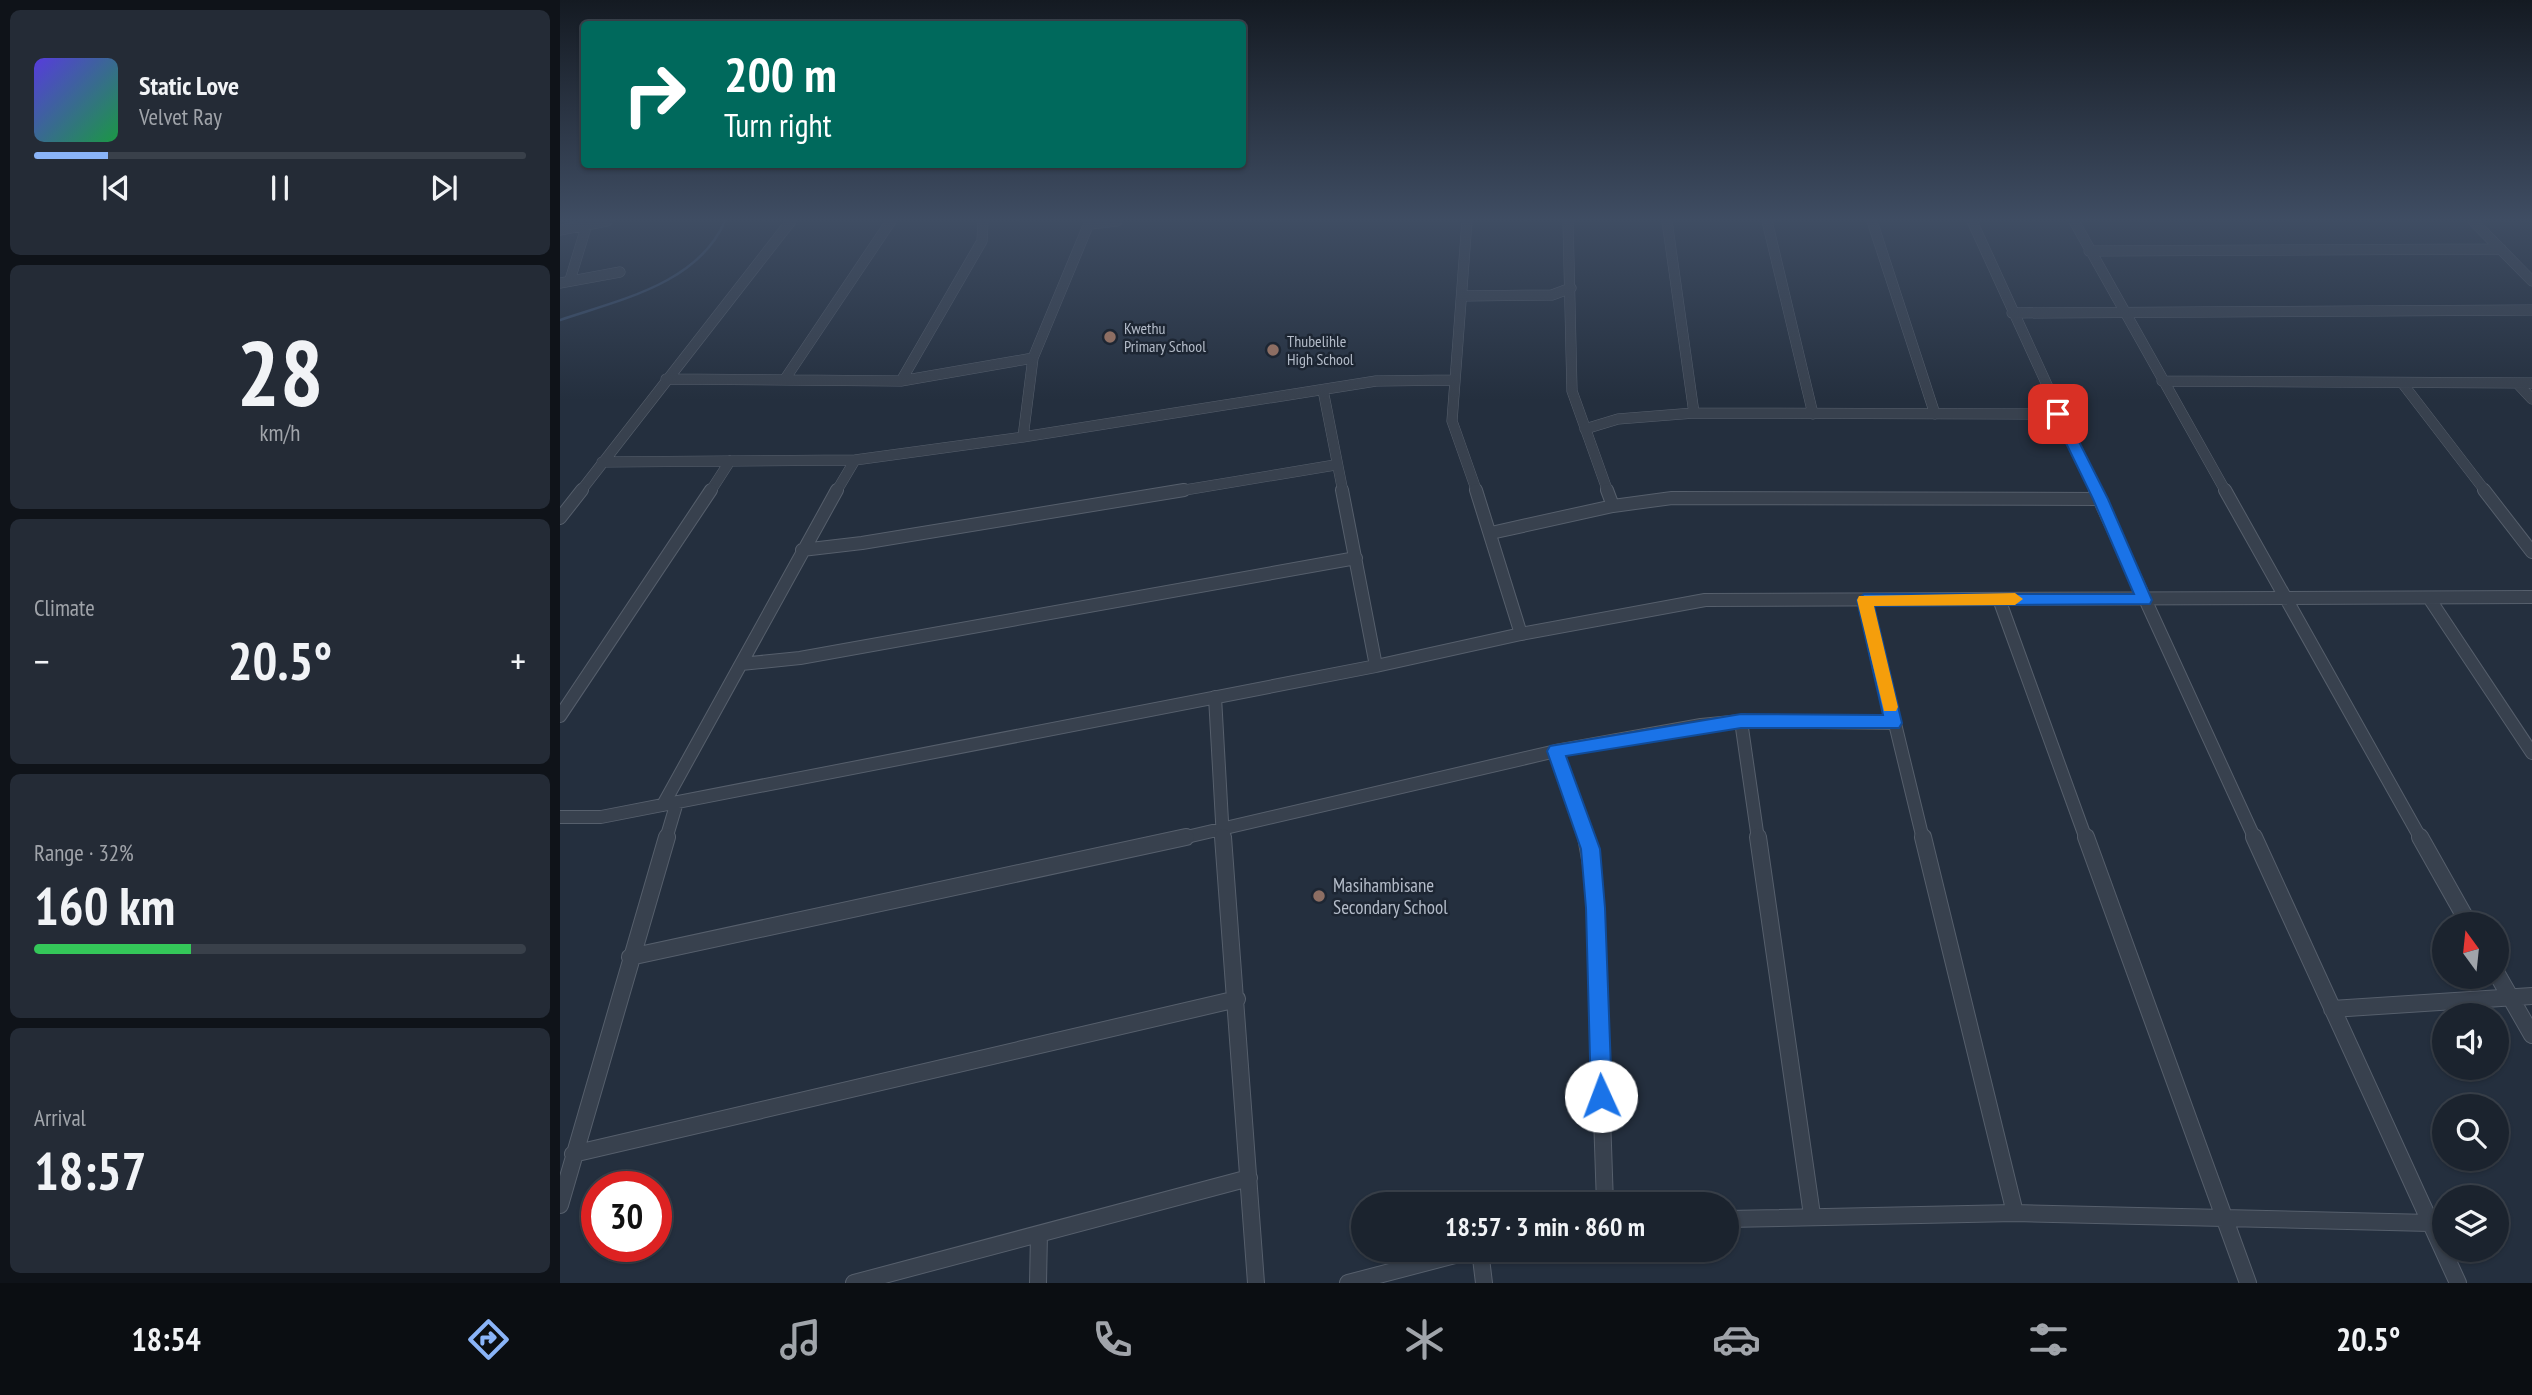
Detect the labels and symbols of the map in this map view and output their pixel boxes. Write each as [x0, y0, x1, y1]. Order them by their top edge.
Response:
place label: Kwethu Primary School [1124, 318, 1206, 356]
marker: Kwethu Primary School [1102, 329, 1118, 345]
place label: Thubelihle High School [1287, 331, 1354, 369]
marker: Thubelihle High School [1265, 342, 1281, 358]
pin [2028, 384, 2088, 444]
place label: Masihambisane Secondary School [1333, 873, 1448, 919]
marker: Masihambisane Secondary School [1311, 888, 1327, 904]
north arrow [2432, 912, 2510, 989]
position arrow [1564, 1059, 1638, 1133]
speed limit sign: 30 [581, 1171, 672, 1262]

